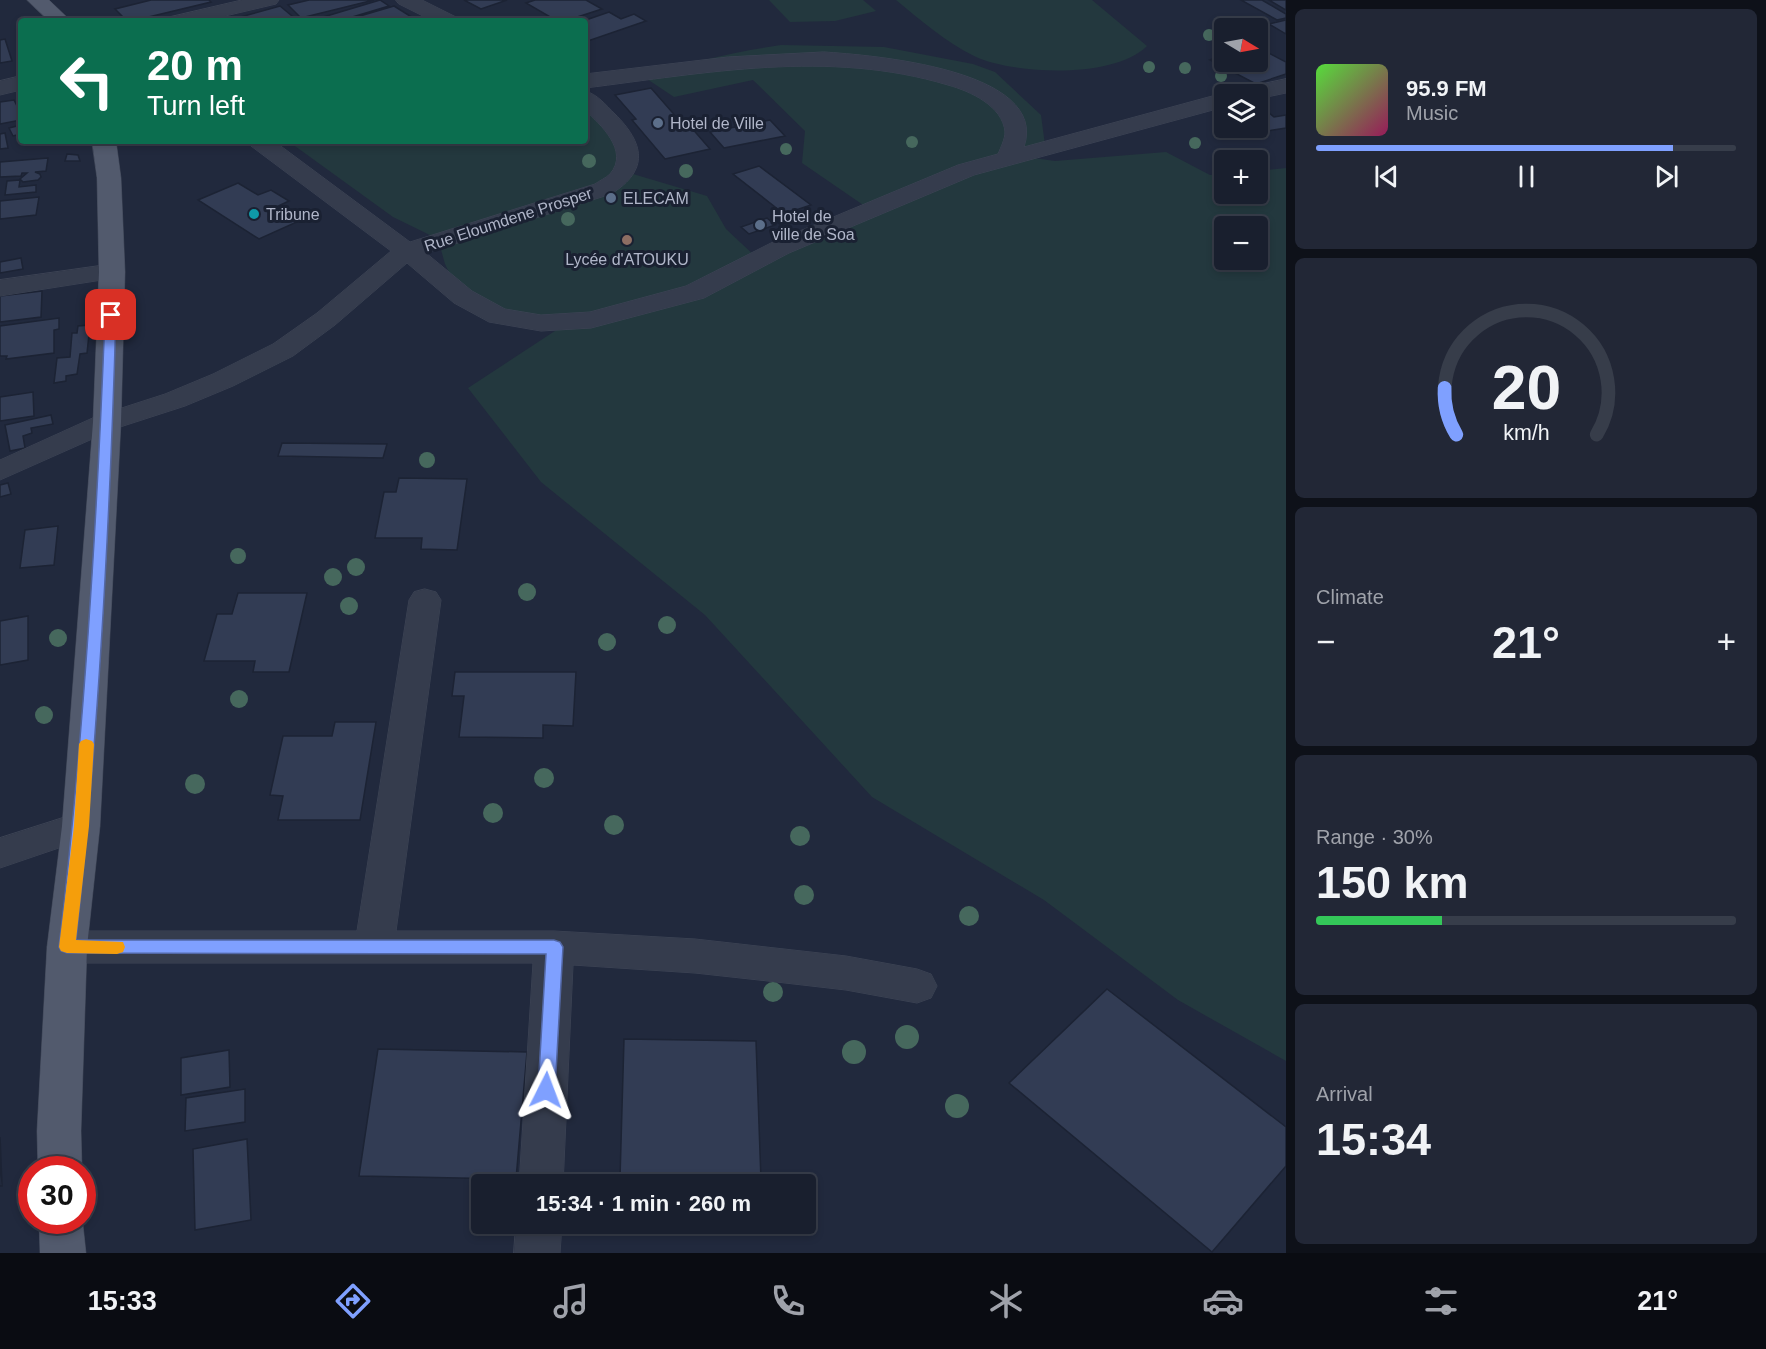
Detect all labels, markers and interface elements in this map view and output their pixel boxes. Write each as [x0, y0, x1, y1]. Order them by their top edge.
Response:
north arrow [1214, 18, 1268, 72]
map controls [1214, 18, 1268, 270]
icon: left [48, 42, 126, 120]
text: 20 m [147, 42, 243, 89]
text: 95.9 FM [1406, 76, 1487, 101]
button: layers [1214, 84, 1268, 138]
text: Turn left [147, 91, 245, 121]
text: Music [1406, 102, 1458, 124]
place label: Hotel de Ville [670, 115, 764, 132]
marker: Hotel de Ville [651, 116, 665, 130]
button: + [1214, 150, 1268, 204]
icon: previous [1370, 160, 1403, 193]
icon: pause [1510, 160, 1543, 193]
icon: next [1650, 160, 1683, 193]
street label: Rue Eloumdene Prosper [422, 184, 595, 255]
place label: ELECAM [623, 190, 689, 207]
marker: ELECAM [604, 191, 618, 205]
place label: Tribune [266, 206, 320, 223]
marker: Tribune [247, 207, 261, 221]
place label: Hotel de ville de Soa [772, 208, 855, 243]
button: − [1214, 216, 1268, 270]
marker: Hotel de ville de Soa [753, 218, 767, 232]
marker: Lycée d'ATOUKU [620, 233, 634, 247]
place label: Lycée d'ATOUKU [565, 251, 689, 268]
pin [85, 289, 136, 340]
icon: arrive [94, 298, 127, 331]
text: 20 [1491, 353, 1561, 422]
text: km/h [1503, 421, 1549, 445]
text: Climate [1316, 586, 1384, 608]
text: 21° [1492, 617, 1560, 668]
text: − [1316, 623, 1335, 660]
text: + [1717, 623, 1736, 660]
text: Range · 30% [1316, 826, 1433, 848]
text: 150 km [1316, 857, 1469, 908]
position arrow [514, 1058, 578, 1122]
text: Arrival [1316, 1083, 1373, 1105]
text: 15:34 [1316, 1114, 1431, 1165]
speed limit sign: 30 [18, 1156, 96, 1234]
text: 15:34 · 1 min · 260 m [536, 1191, 751, 1216]
icon: directions [332, 1280, 374, 1322]
icon: music [550, 1280, 592, 1322]
icon: phone [767, 1280, 809, 1322]
icon: climate [985, 1280, 1027, 1322]
icon: car [1202, 1280, 1244, 1322]
icon: filters [1420, 1280, 1462, 1322]
text: 15:33 [88, 1286, 157, 1316]
text: 21° [1637, 1286, 1678, 1316]

